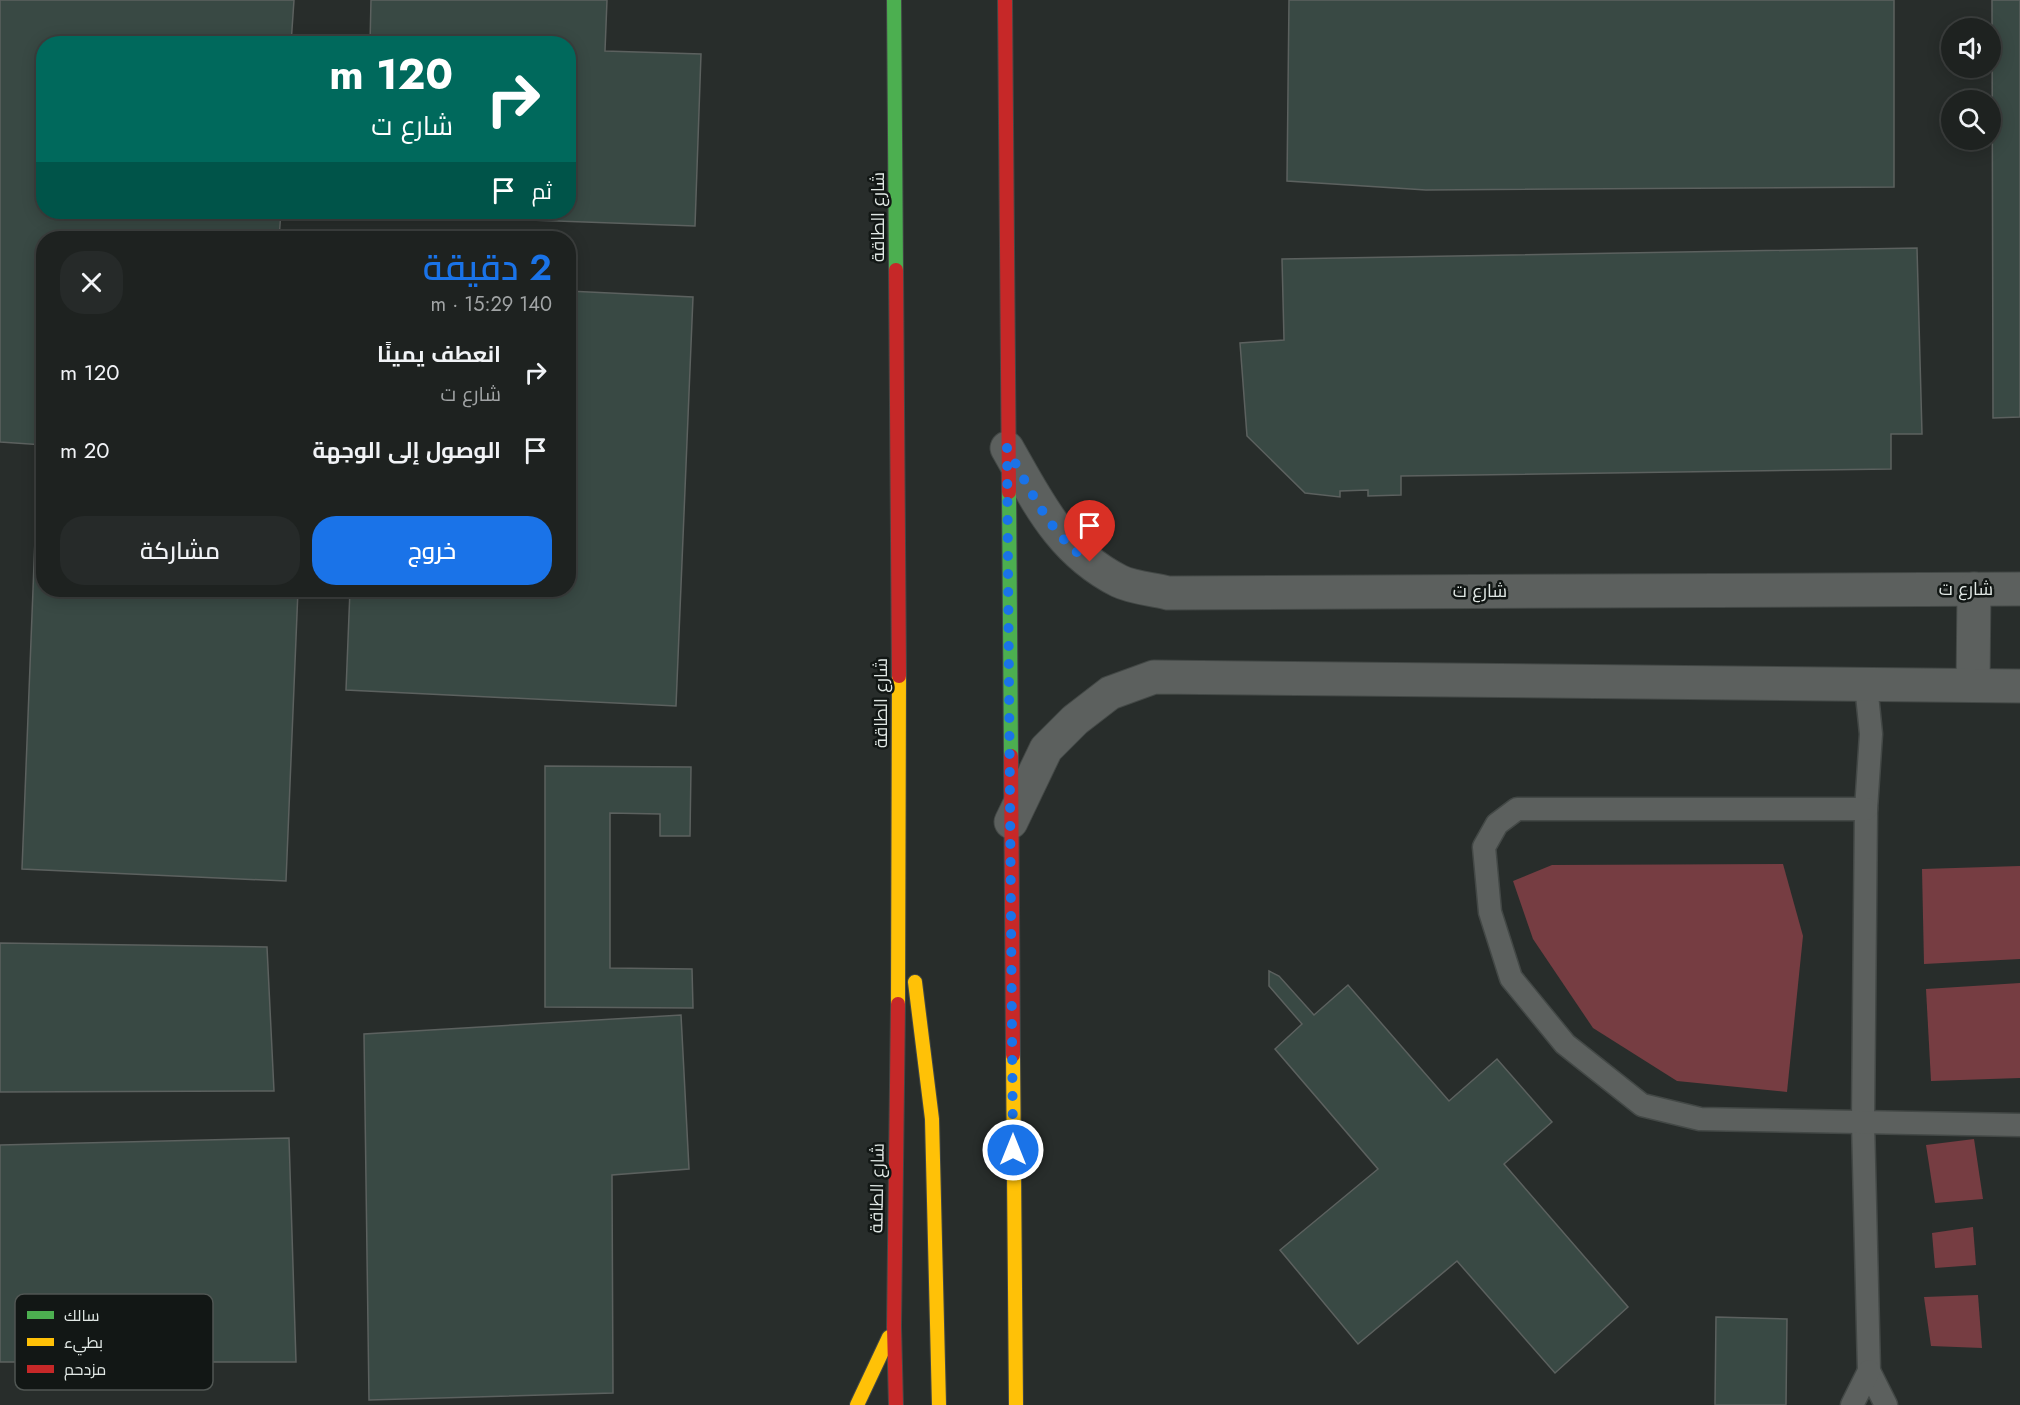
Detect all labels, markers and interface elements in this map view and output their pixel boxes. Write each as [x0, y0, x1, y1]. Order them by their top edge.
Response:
map controls [1941, 18, 2001, 150]
button: sound [1941, 18, 2001, 78]
text: 120 m [329, 44, 453, 105]
icon: right [474, 60, 552, 138]
button: search [1941, 90, 2001, 150]
text: شارع ت [371, 106, 453, 145]
street label: شارع الطاقة [865, 172, 891, 262]
icon: arrive [487, 174, 520, 207]
text: ثم [532, 175, 552, 207]
text: 2 دقيقة [423, 241, 552, 293]
button: close [60, 251, 123, 314]
text: 140 m · 15:29 [431, 290, 552, 319]
text: انعطف يمينًا [377, 338, 501, 370]
text: 120 m [60, 356, 119, 388]
icon: right [519, 356, 552, 389]
text: شارع ت [440, 380, 501, 409]
text: 20 m [60, 434, 110, 466]
text: الوصول إلى الوجهة [313, 434, 501, 466]
icon: arrive [519, 434, 552, 467]
pin [1064, 500, 1115, 562]
icon: arrive [1073, 509, 1106, 542]
button: مشاركة [60, 516, 300, 585]
button: خروج [312, 516, 552, 585]
street label: شارع ت [1939, 576, 1993, 602]
street label: شارع ت [1453, 578, 1507, 604]
street label: شارع الطاقة [868, 658, 894, 748]
position arrow [981, 1118, 1045, 1182]
street label: شارع الطاقة [863, 1143, 891, 1233]
legend [15, 1294, 213, 1390]
text: سالك [64, 1304, 99, 1327]
text: بطيء [64, 1331, 103, 1356]
text: مزدحم [64, 1358, 106, 1381]

